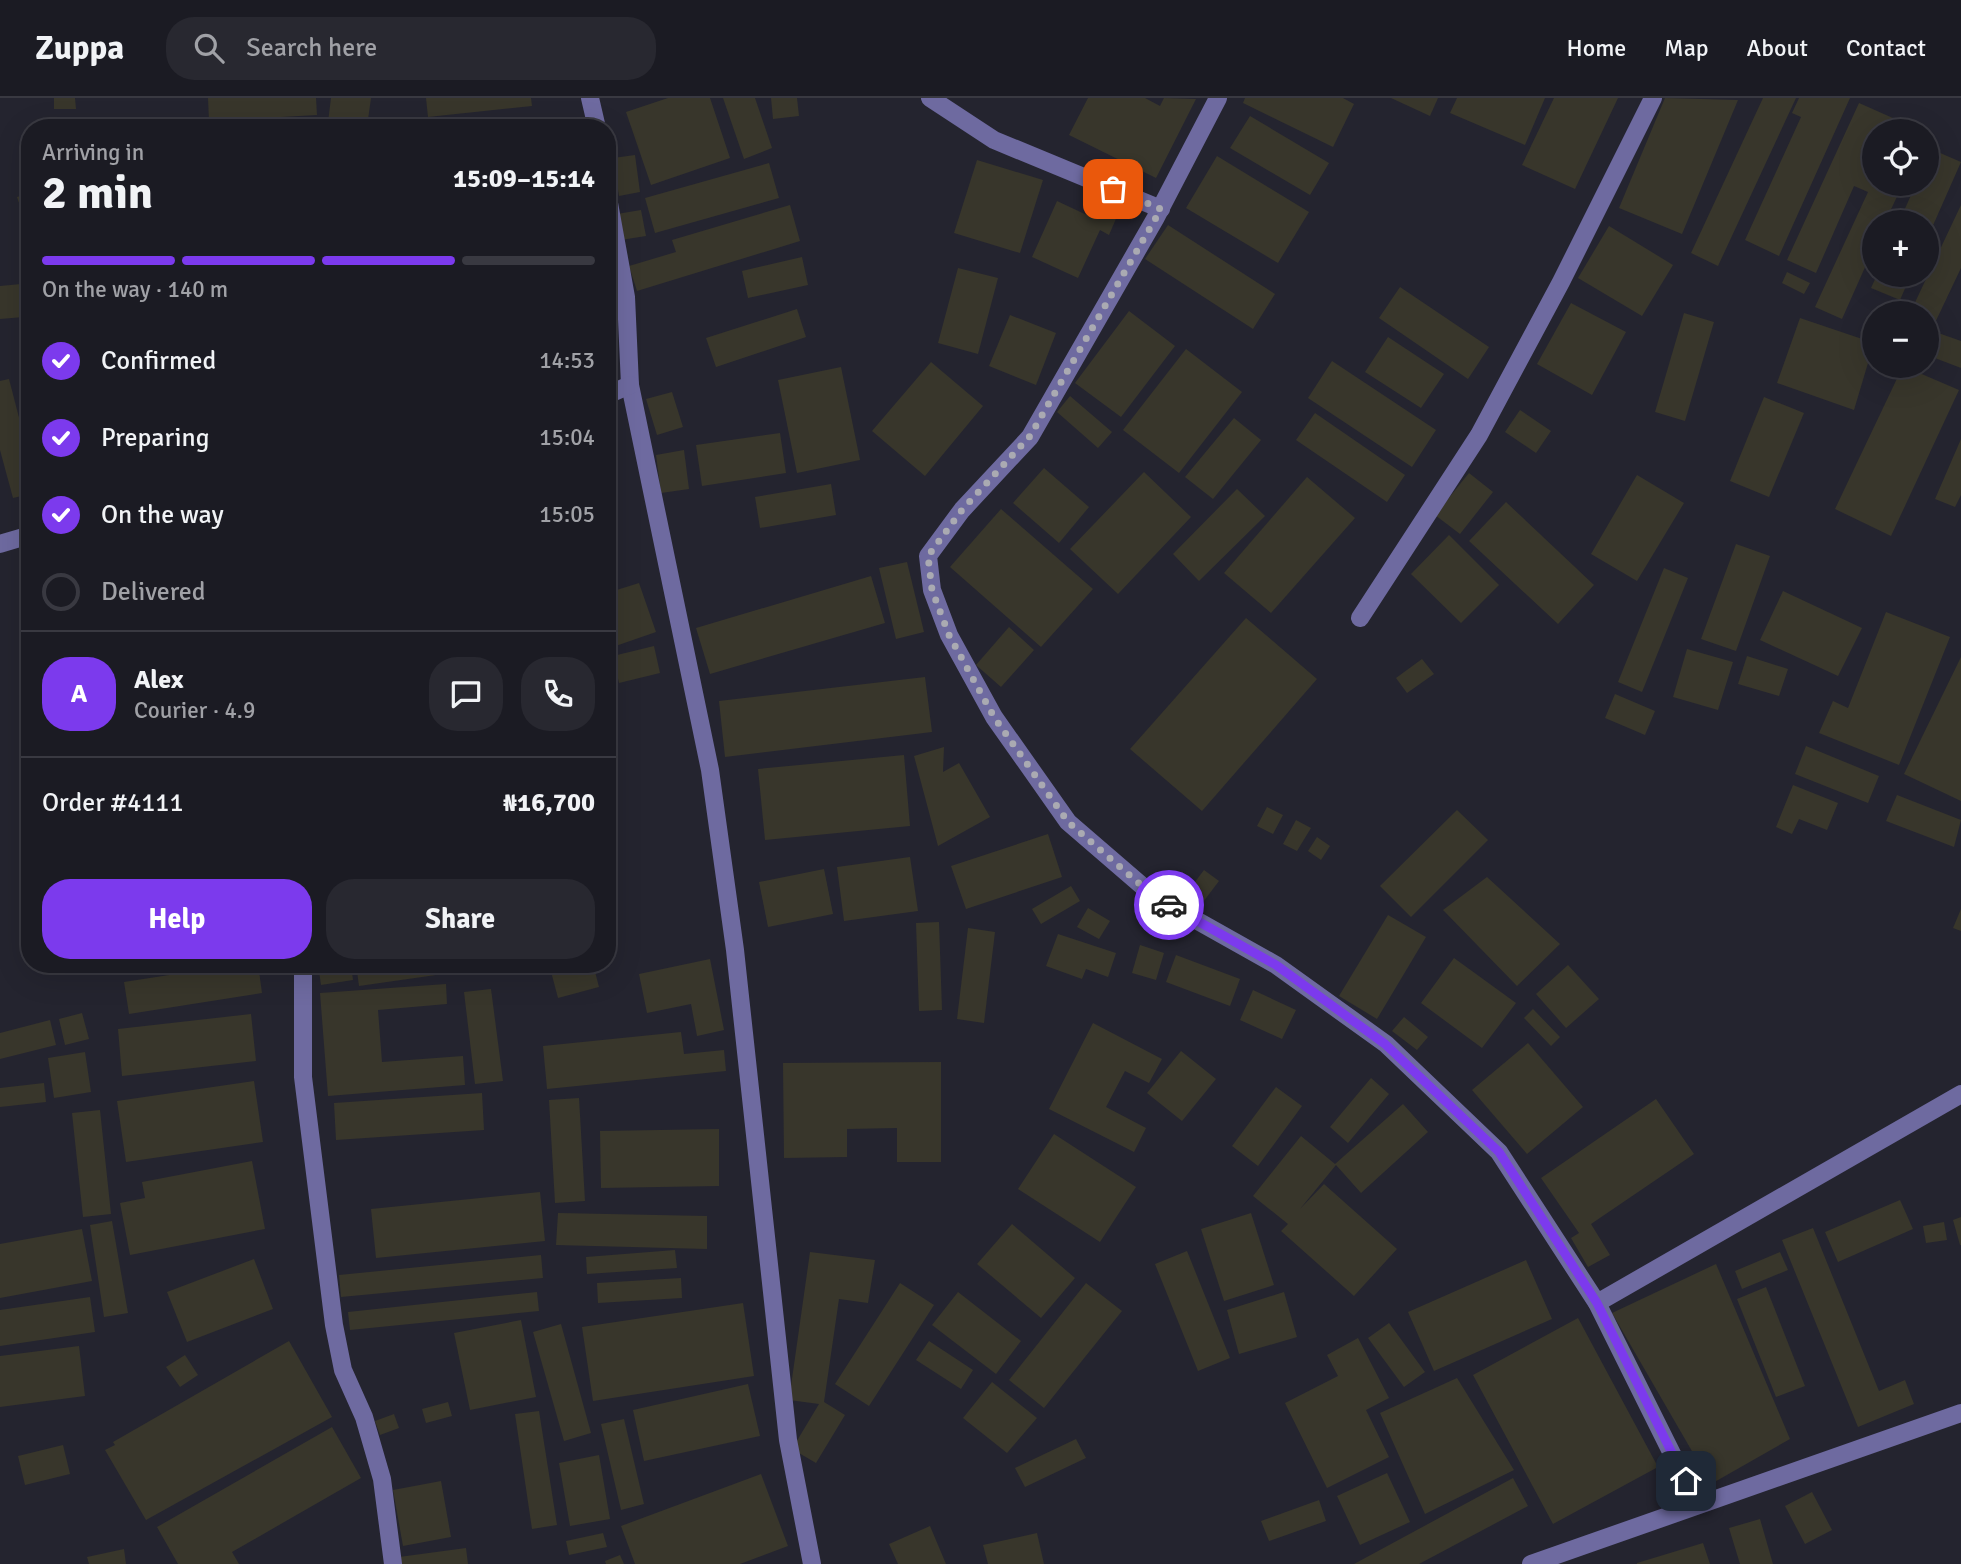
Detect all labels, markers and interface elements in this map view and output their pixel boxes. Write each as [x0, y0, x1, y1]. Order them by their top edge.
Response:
search box [166, 17, 656, 80]
text: Zuppa [35, 28, 124, 69]
icon: search [190, 29, 228, 67]
text: Search here [246, 32, 377, 64]
text: Home [1566, 33, 1626, 63]
text: Map [1664, 33, 1709, 63]
text: About [1747, 33, 1808, 63]
text: Contact [1846, 33, 1926, 63]
map controls [1862, 119, 1939, 378]
button: locate [1862, 119, 1939, 196]
text: Arriving in [42, 138, 144, 167]
pin [1083, 159, 1143, 219]
text: 15:09–15:14 [453, 163, 595, 195]
text: 2 min [42, 165, 153, 221]
icon: bag [1094, 170, 1132, 208]
button: + [1862, 210, 1939, 287]
text: On the way · 140 m [42, 275, 228, 304]
button: − [1862, 301, 1939, 378]
icon: check [42, 342, 80, 380]
text: Confirmed [101, 345, 216, 377]
text: 14:53 [539, 346, 595, 375]
icon: check [42, 419, 80, 457]
text: Preparing [101, 422, 209, 454]
text: 15:04 [539, 423, 595, 452]
icon: check [42, 496, 80, 534]
text: On the way [101, 499, 224, 531]
text: 15:05 [539, 500, 595, 529]
text: Delivered [101, 576, 206, 608]
button: chat [429, 657, 503, 731]
button: phone [521, 657, 595, 731]
text: Alex [134, 664, 184, 696]
text: A [71, 678, 87, 710]
text: Courier · 4.9 [134, 696, 255, 725]
text: Order #4111 [42, 787, 183, 819]
text: ₦16,700 [503, 787, 595, 819]
courier [1134, 870, 1204, 940]
button: Help [42, 879, 312, 959]
button: Share [326, 879, 595, 959]
icon: car [1150, 886, 1188, 924]
pin [1656, 1451, 1716, 1511]
icon: home [1667, 1462, 1705, 1500]

